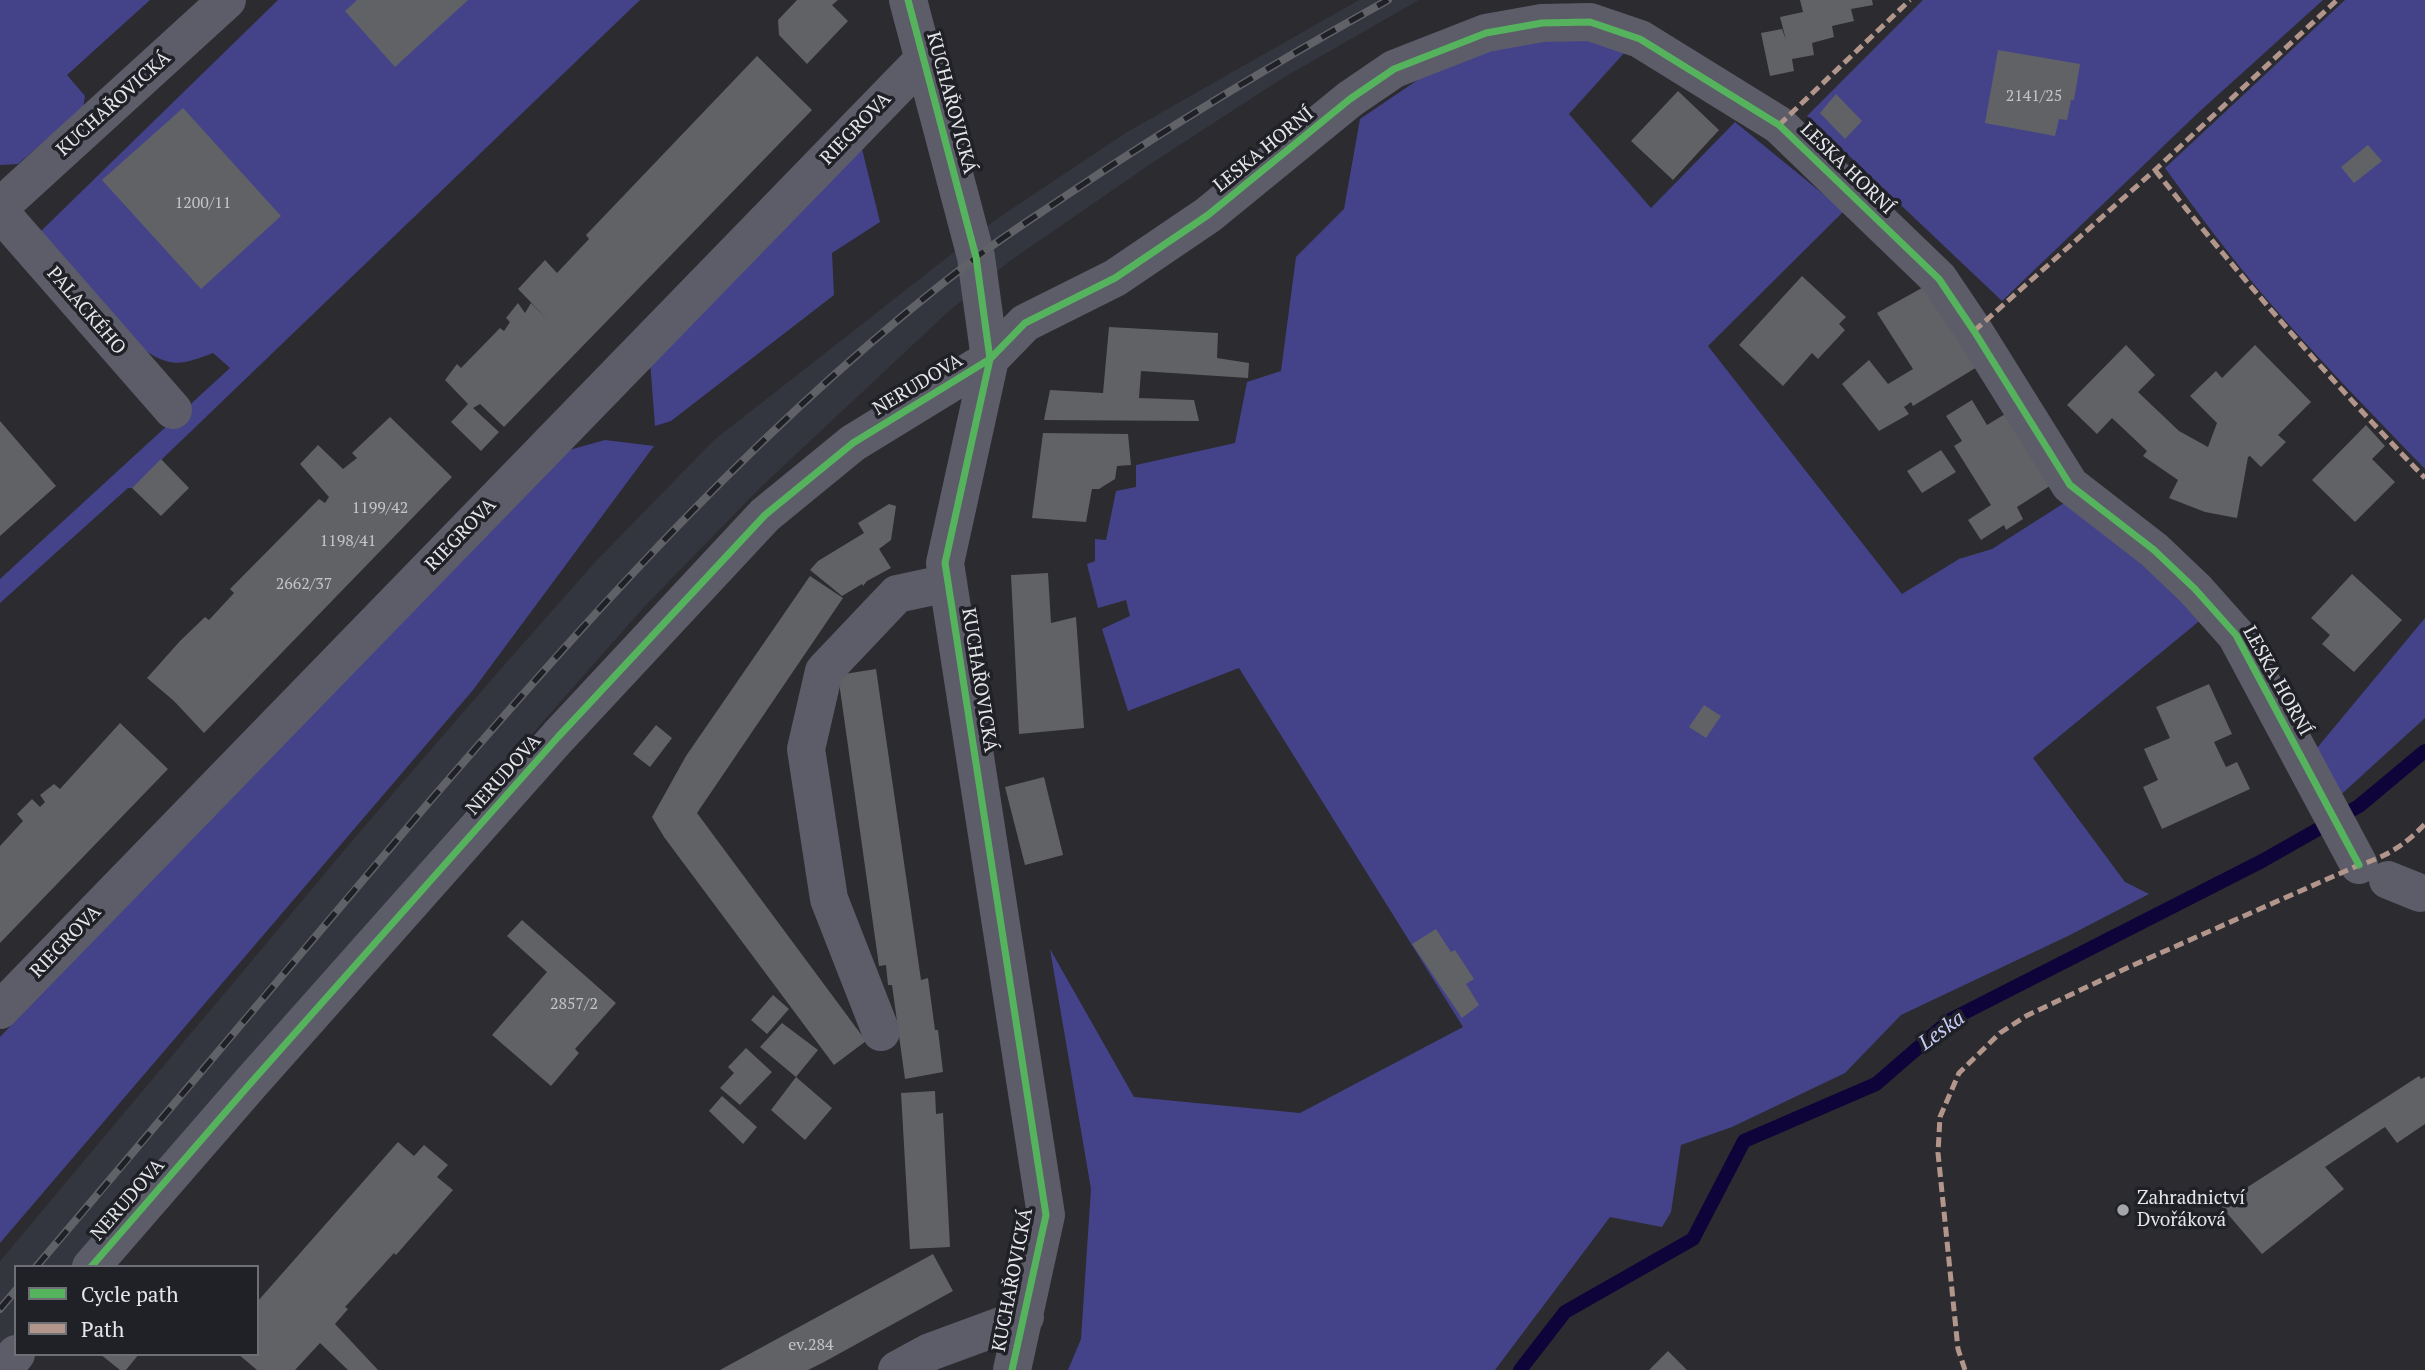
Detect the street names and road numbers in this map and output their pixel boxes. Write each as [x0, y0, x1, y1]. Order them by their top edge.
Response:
street label: KUCHAŘOVICKÁ [921, 30, 981, 176]
street label: KUCHAŘOVICKÁ [52, 47, 176, 161]
street label: RIEGROVA [816, 88, 896, 170]
street label: LESKA HORNÍ [1210, 103, 1318, 197]
street label: LESKA HORNÍ [1795, 119, 1899, 219]
street label: PALACKÉHO [42, 262, 130, 360]
street label: NERUDOVA [869, 349, 967, 421]
street label: RIEGROVA [421, 494, 501, 576]
street label: KUCHAŘOVICKÁ [956, 606, 1002, 754]
street label: LESKA HORNÍ [2238, 622, 2316, 740]
street label: NERUDOVA [462, 730, 546, 820]
street label: RIEGROVA [26, 901, 106, 983]
street label: NERUDOVA [86, 1155, 170, 1245]
street label: KUCHAŘOVICKÁ [988, 1206, 1038, 1354]

